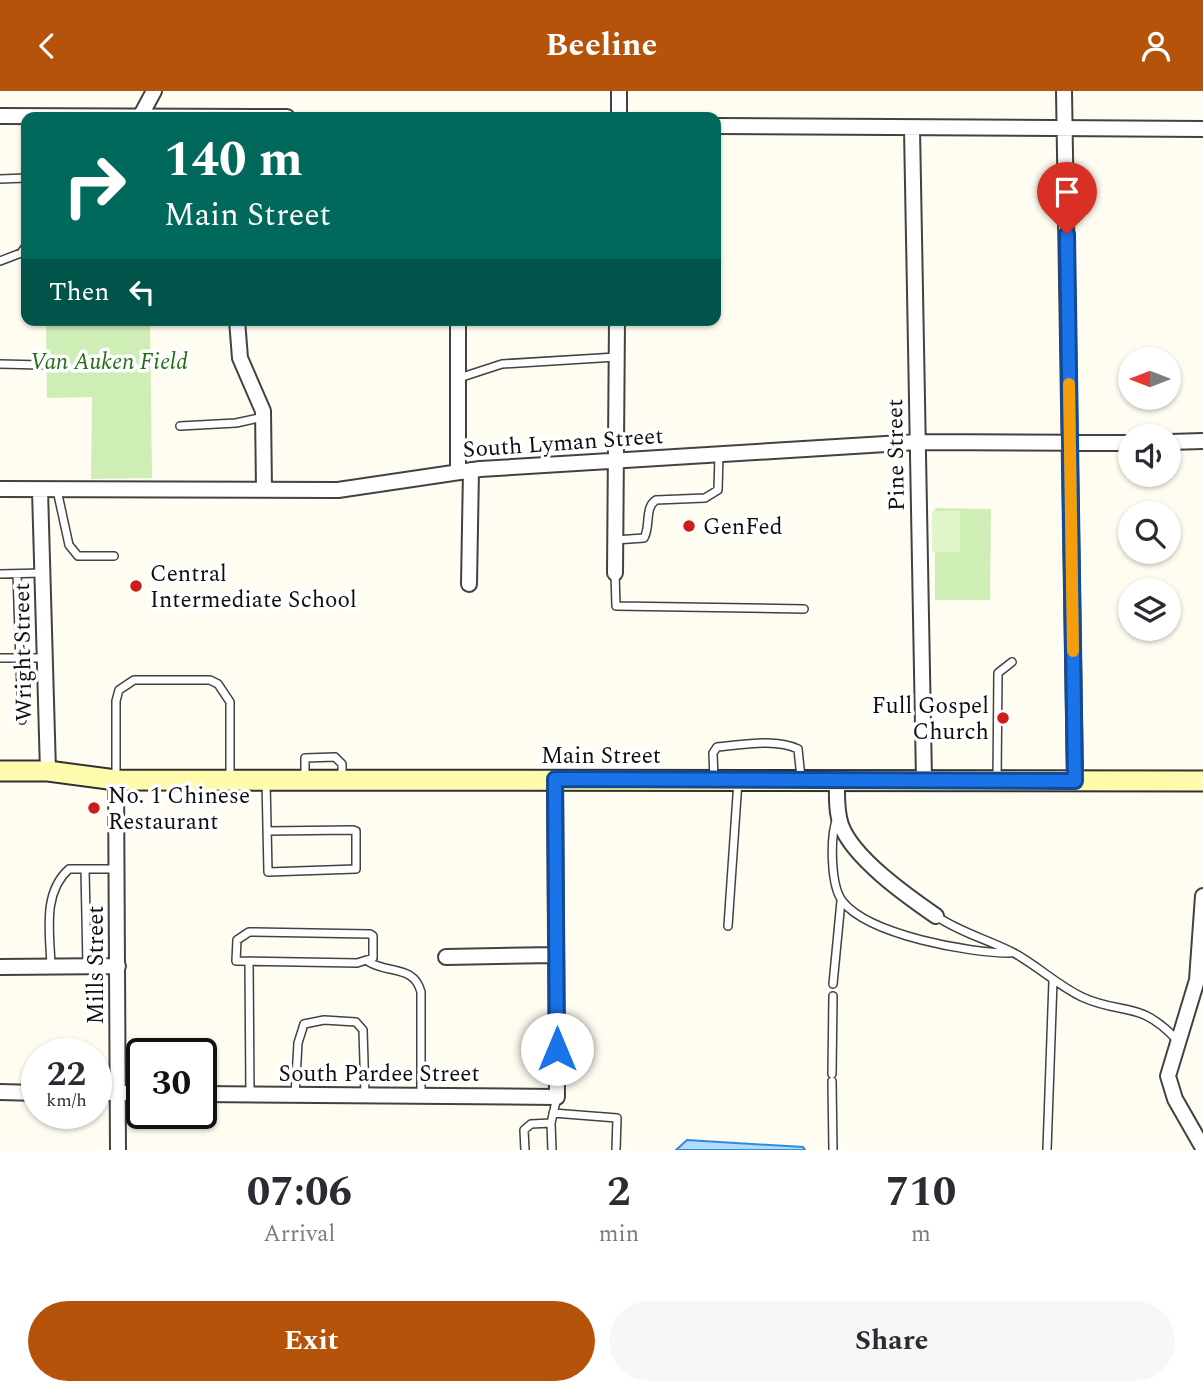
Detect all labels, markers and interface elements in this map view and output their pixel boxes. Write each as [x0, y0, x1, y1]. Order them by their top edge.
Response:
text: Beeline [546, 21, 657, 70]
icon: back [28, 27, 66, 65]
icon: person [1137, 27, 1175, 65]
text: 140 m [164, 123, 303, 198]
icon: right [49, 140, 140, 231]
pin [1037, 162, 1097, 234]
icon: arrive [1048, 173, 1086, 211]
text: Main Street [164, 191, 331, 240]
text: Then [49, 272, 109, 312]
icon: left [123, 273, 161, 311]
park label: Van Auken Field [30, 345, 188, 380]
north arrow [1118, 347, 1181, 409]
map controls [1118, 347, 1181, 641]
street label: Pine Street [878, 398, 915, 512]
street label: South Lyman Street [462, 419, 665, 468]
button: sound [1118, 424, 1181, 487]
button: search [1118, 501, 1181, 564]
place label: GenFed [703, 510, 783, 545]
marker: GenFed [681, 518, 697, 534]
place label: Central Intermediate School [150, 557, 357, 618]
marker: Central Intermediate School [128, 578, 144, 594]
button: layers [1118, 578, 1181, 641]
street label: Wright Street [5, 582, 42, 722]
place label: Full Gospel Church [872, 689, 989, 750]
marker: Full Gospel Church [995, 710, 1011, 726]
street label: Main Street [541, 739, 661, 774]
place label: No. 1 Chinese Restaurant [108, 779, 250, 840]
marker: No. 1 Chinese Restaurant [86, 800, 102, 816]
street label: Mills Street [79, 906, 114, 1024]
position arrow [520, 1012, 594, 1086]
speed limit sign: 30 [126, 1038, 217, 1129]
text: 22 [47, 1048, 86, 1101]
street label: South Pardee Street [278, 1057, 480, 1092]
text: km/h [46, 1087, 87, 1114]
text: 07:06 [247, 1161, 352, 1224]
text: 2 [607, 1161, 631, 1224]
text: 710 [886, 1161, 956, 1224]
text: Arrival [264, 1217, 335, 1252]
text: min [599, 1217, 639, 1252]
text: m [911, 1217, 931, 1252]
button: Exit [28, 1301, 595, 1381]
button: Share [609, 1301, 1175, 1381]

